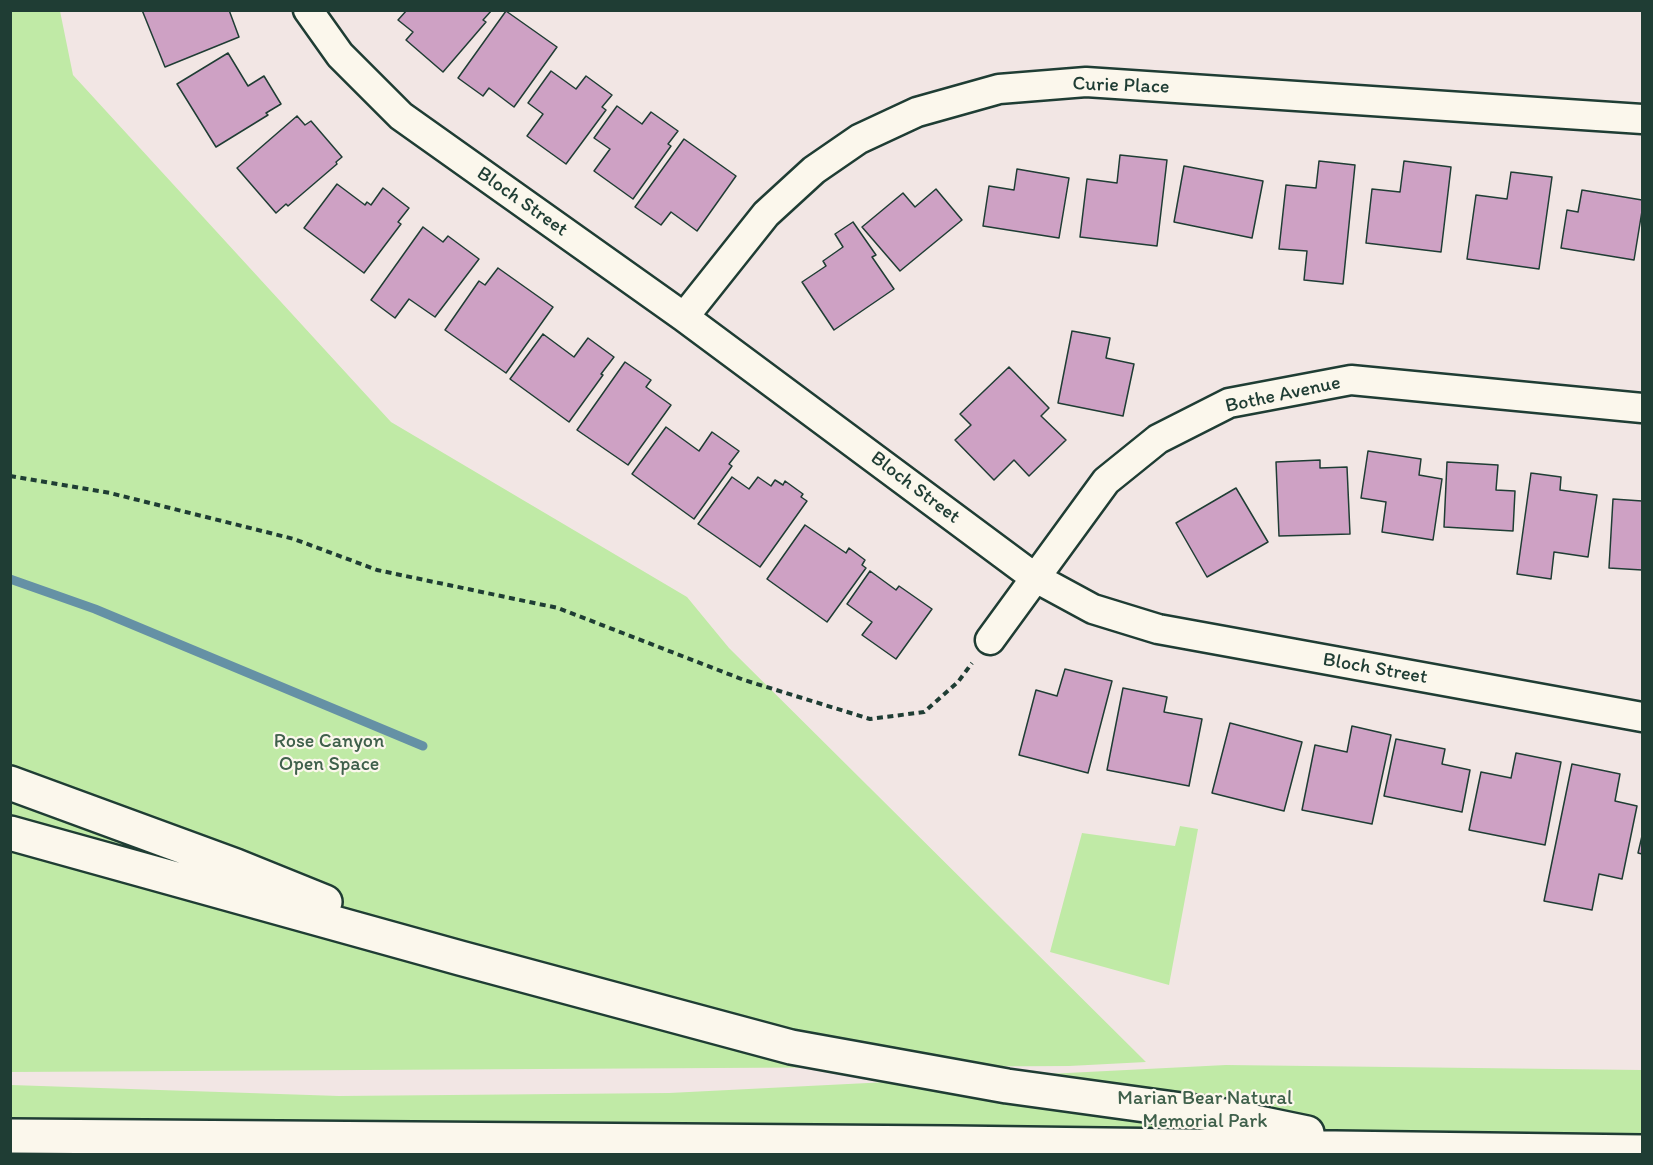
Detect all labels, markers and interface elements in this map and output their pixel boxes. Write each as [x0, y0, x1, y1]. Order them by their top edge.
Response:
street label: Curie Place [1072, 72, 1170, 100]
street label: Bloch Street [472, 162, 572, 242]
street label: Bothe Avenue [1223, 371, 1343, 419]
street label: Bloch Street [865, 447, 965, 529]
street label: Bloch Street [1321, 648, 1429, 690]
park label: Rose Canyon Open Space [274, 730, 384, 777]
park label: Marian Bear Natural Memorial Park [1117, 1087, 1293, 1134]

